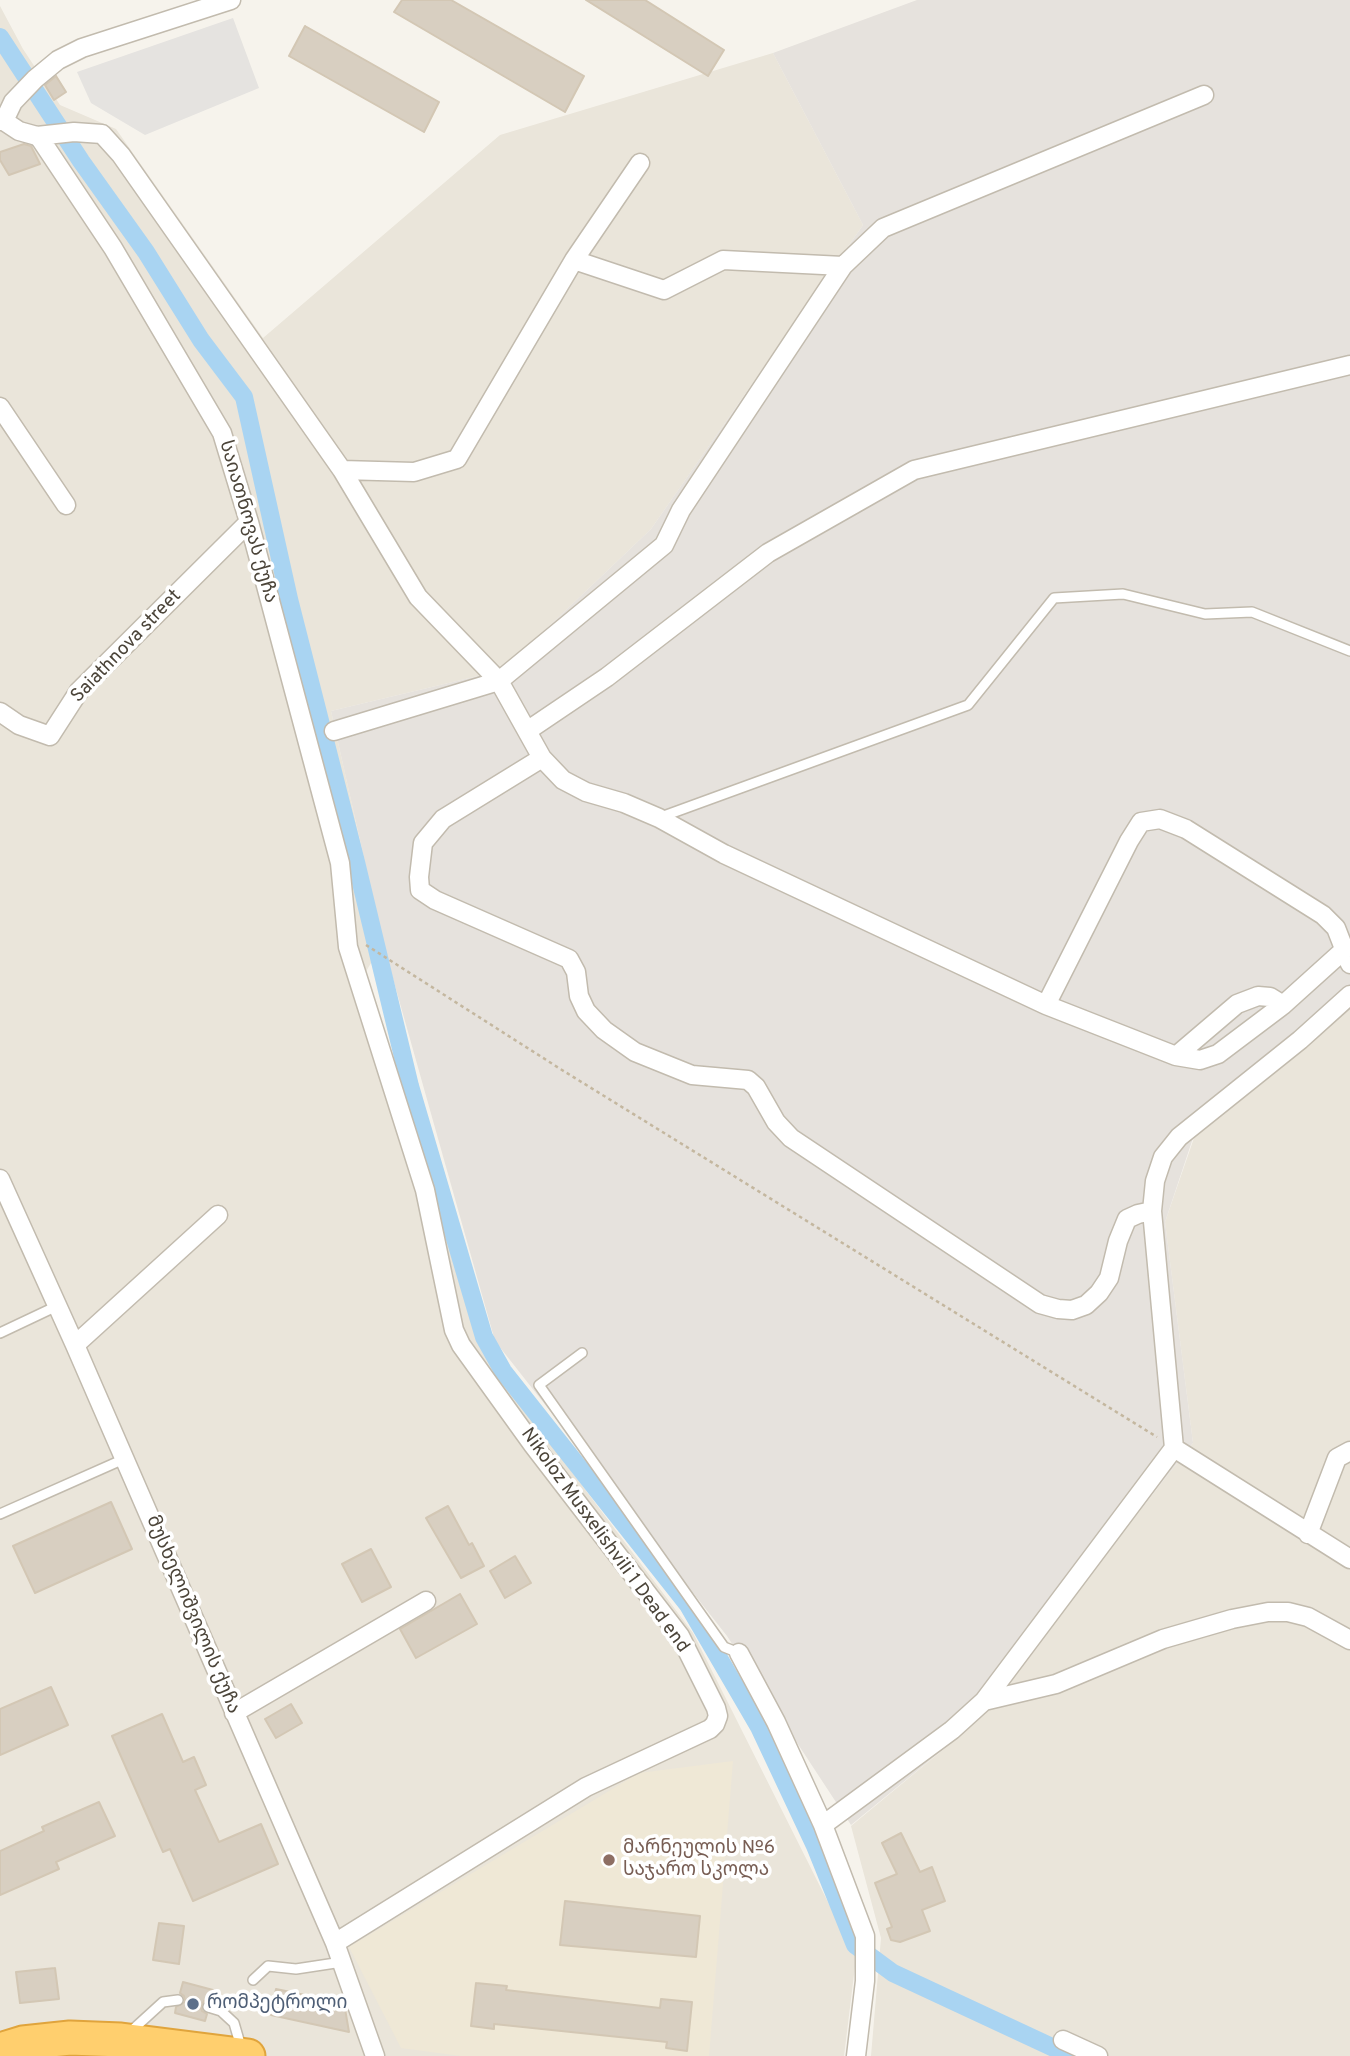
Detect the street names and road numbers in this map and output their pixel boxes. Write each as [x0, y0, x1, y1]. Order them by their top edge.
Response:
street label: საიათნოვას ქუჩა [213, 438, 281, 606]
street label: Saiathnova street [67, 586, 187, 708]
street label: Nikoloz Musxelishvili 1 Dead end [515, 1424, 693, 1658]
street label: მუსხელიშვილის ქუჩა [140, 1512, 244, 1718]

